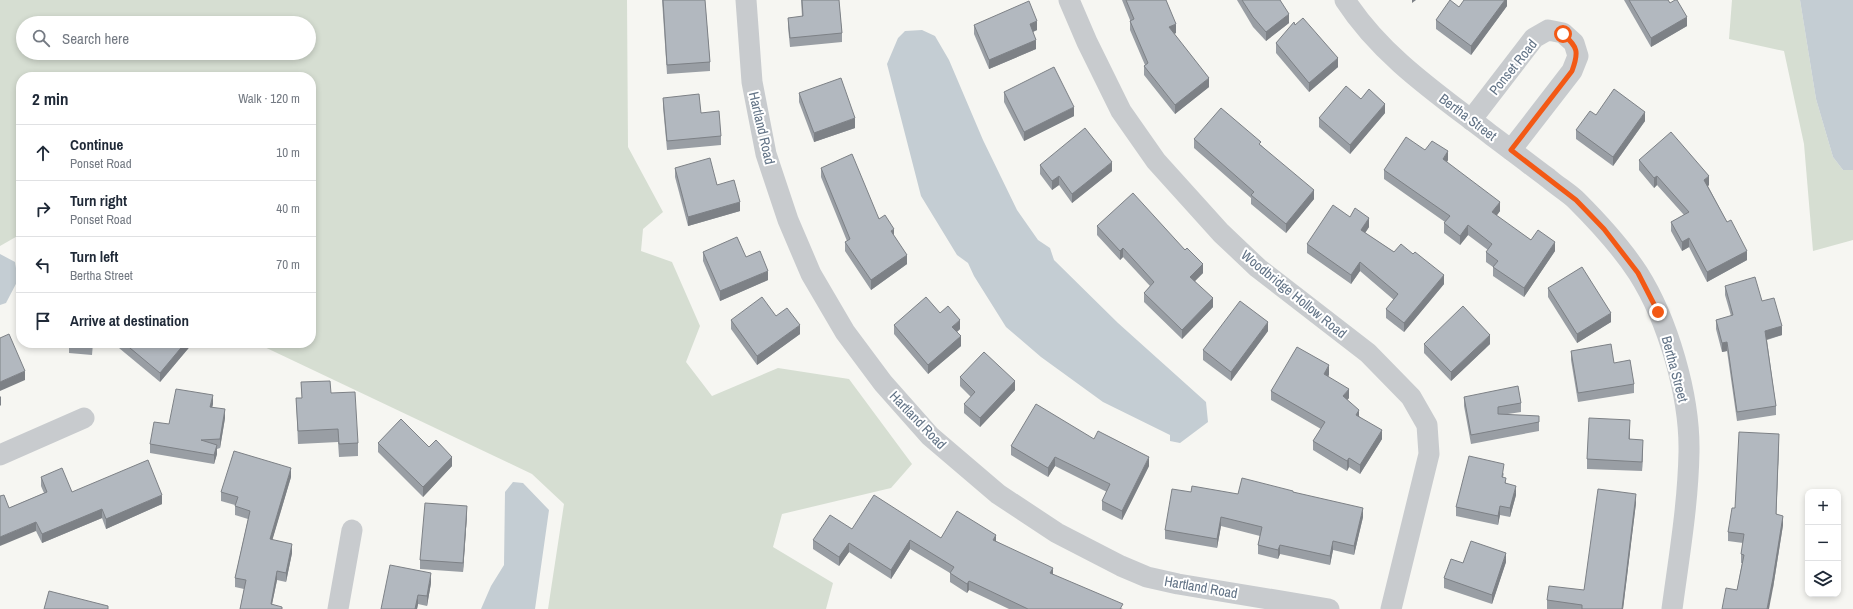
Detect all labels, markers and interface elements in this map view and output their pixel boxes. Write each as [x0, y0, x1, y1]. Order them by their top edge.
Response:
search box [16, 16, 316, 60]
route start [1554, 25, 1572, 43]
icon: search [30, 27, 52, 49]
text: Search here [62, 28, 129, 49]
street label: Ponset Road [1485, 36, 1541, 98]
text: 2 min [32, 87, 68, 110]
street label: Bertha Street [1436, 89, 1500, 145]
text: Walk · 120 m [238, 90, 300, 107]
street label: Hartland Road [745, 90, 779, 166]
text: Continue [70, 134, 123, 155]
icon: ahead [32, 142, 54, 164]
text: 10 m [276, 144, 300, 161]
text: Ponset Road [70, 155, 132, 172]
text: Turn right [70, 190, 127, 211]
icon: right [32, 198, 54, 220]
text: 40 m [276, 200, 300, 217]
text: Ponset Road [70, 211, 132, 228]
text: Turn left [70, 246, 118, 267]
street label: Woodbridge Hollow Road [1238, 246, 1350, 342]
icon: left [32, 254, 54, 276]
text: 70 m [276, 256, 300, 273]
text: Bertha Street [70, 267, 133, 284]
route end [1649, 303, 1667, 321]
icon: arrive [32, 310, 54, 332]
text: Arrive at destination [70, 310, 189, 331]
street label: Bertha Street [1658, 334, 1692, 404]
street label: Hartland Road [886, 387, 950, 453]
map controls [1805, 489, 1841, 597]
button: + [1805, 489, 1841, 525]
button: − [1805, 525, 1841, 561]
button: layers [1805, 561, 1841, 597]
street label: Hartland Road [1163, 572, 1239, 602]

